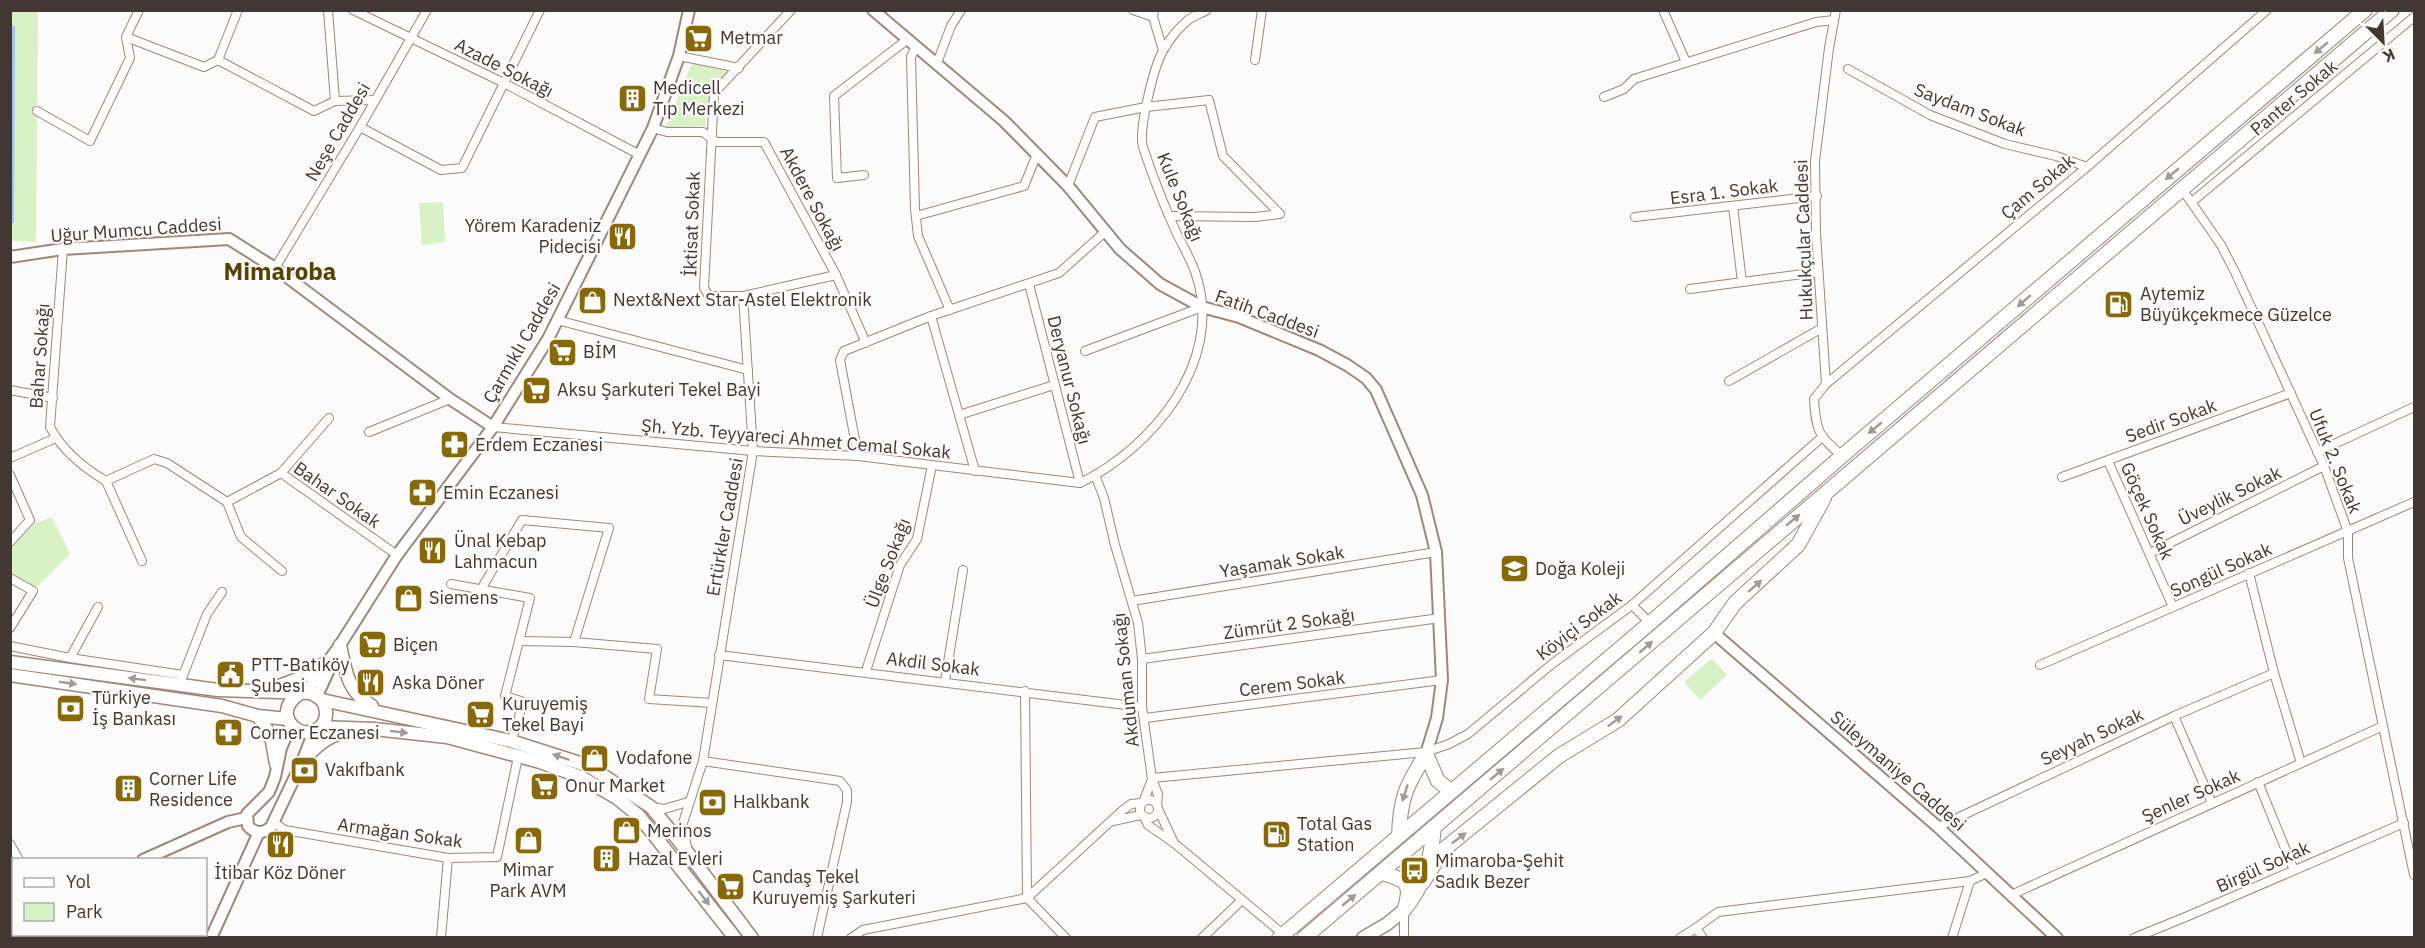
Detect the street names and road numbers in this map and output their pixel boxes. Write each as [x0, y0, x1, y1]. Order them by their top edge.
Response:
street label: Azade Sokağı [451, 33, 557, 102]
street label: Panter Sokak [2245, 54, 2342, 141]
street label: Neşe Caddesi [300, 78, 375, 185]
street label: Saydam Sokak [1911, 78, 2030, 142]
street label: Akdere Sokağı [775, 142, 850, 255]
street label: Kule Sokağı [1152, 149, 1209, 245]
street label: Çam Sokak [1996, 149, 2080, 224]
street label: Hukukçular Caddesi [1789, 159, 1818, 321]
street label: İktisat Sokak [678, 170, 705, 277]
street label: Esra 1. Sokak [1669, 173, 1780, 210]
street label: Uğur Mumcu Caddesi [50, 212, 222, 247]
street label: Çarmıklı Caddesi [478, 278, 565, 407]
street label: Fatih Caddesi [1212, 284, 1322, 343]
street label: Bahar Sokağı [24, 302, 55, 409]
street label: Deryanur Sokağı [1042, 313, 1097, 447]
street label: Sedir Sokak [2122, 393, 2220, 448]
street label: Ufuk 2. Sokak [2304, 405, 2367, 517]
street label: Şh. Yzb. Teyyareci Ahmet Cemal Sokak [640, 414, 952, 464]
street label: Bahar Sokak [289, 456, 386, 533]
street label: Ertürkler Caddesi [701, 456, 748, 598]
street label: Göçek Sokak [2116, 459, 2179, 564]
street label: Üveylik Sokak [2174, 460, 2286, 530]
street label: Ülge Sokağı [860, 515, 915, 611]
street label: Songül Sokak [2167, 537, 2276, 602]
street label: Yaşamak Sokak [1218, 540, 1346, 583]
street label: Köyiçi Sokak [1531, 586, 1626, 665]
street label: Zümrüt 2 Sokağı [1222, 603, 1356, 644]
street label: Akduman Sokağı [1107, 612, 1144, 748]
street label: Akdil Sokak [885, 646, 982, 681]
street label: Cerem Sokak [1238, 666, 1347, 701]
street label: Seyyah Sokak [2037, 702, 2147, 770]
street label: Süleymaniye Caddesi [1826, 705, 1971, 836]
street label: Şenler Sokak [2138, 763, 2244, 827]
street label: Armağan Sokak [336, 812, 465, 853]
street label: Birgül Sokak [2212, 835, 2314, 897]

